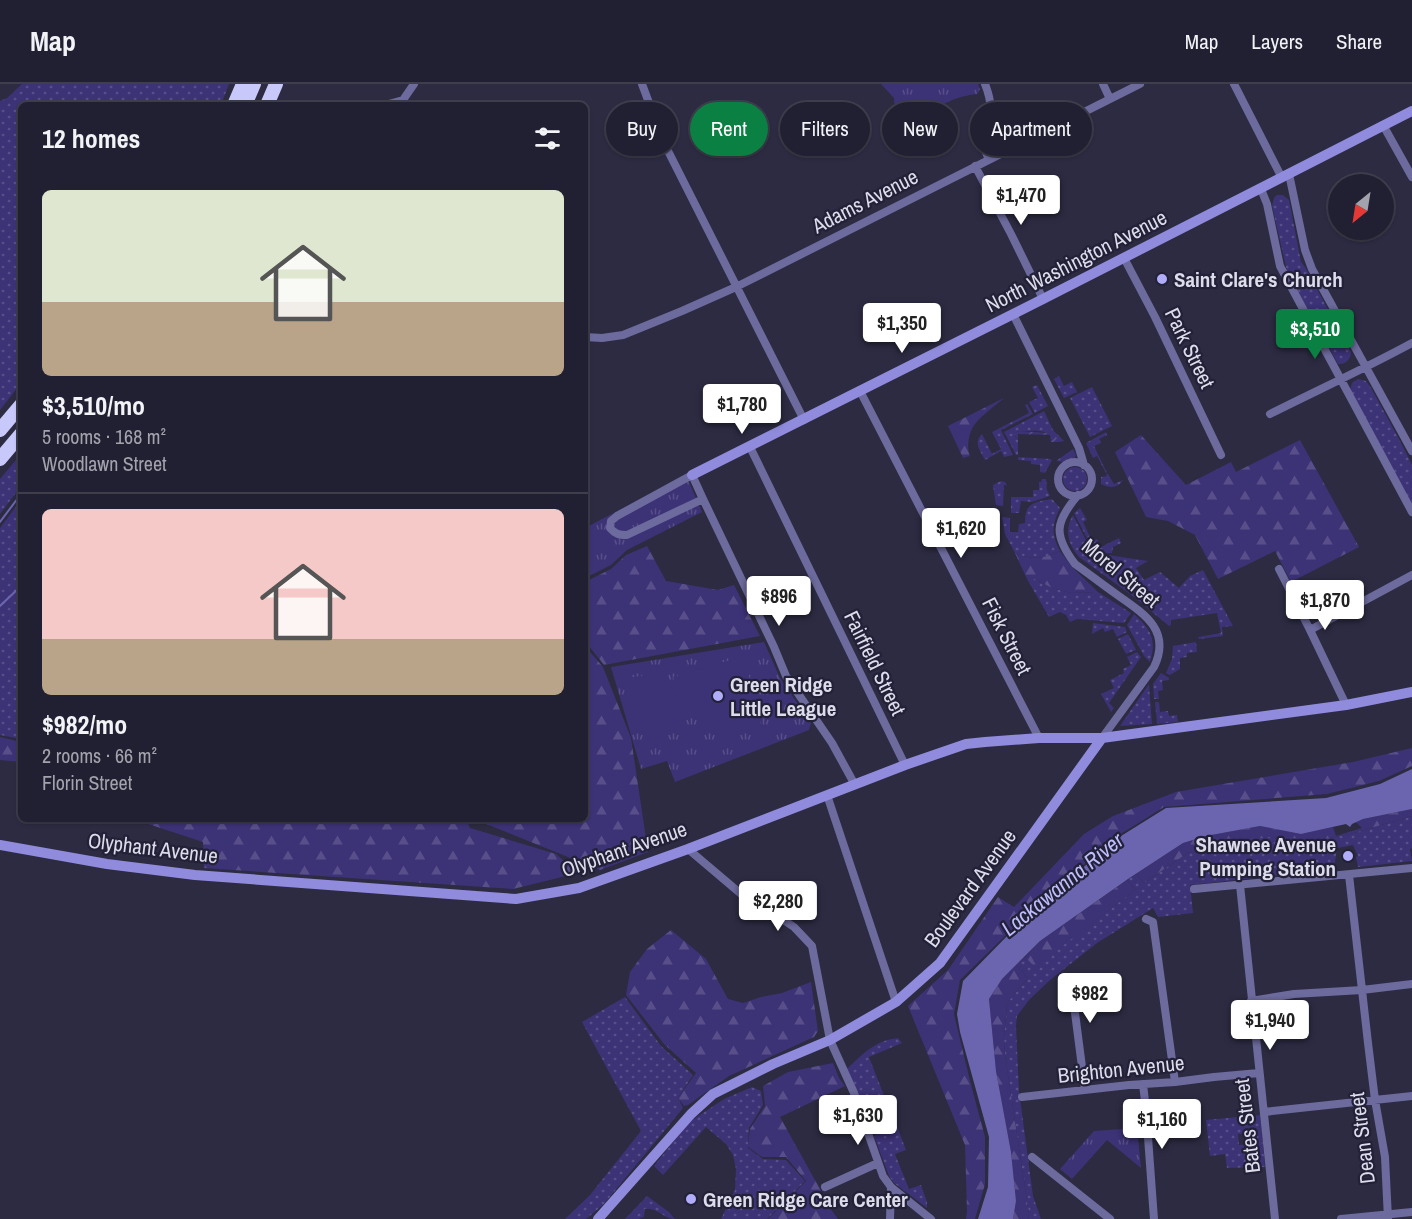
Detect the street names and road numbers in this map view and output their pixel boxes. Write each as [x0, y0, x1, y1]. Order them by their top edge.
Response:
street label: Adams Avenue [806, 162, 923, 241]
street label: North Washington Avenue [980, 203, 1172, 319]
street label: Park Street [1158, 303, 1222, 393]
street label: Morel Street [1076, 532, 1166, 614]
street label: Fisk Street [975, 592, 1039, 680]
street label: Fairfield Street [837, 606, 913, 720]
street label: Olyphant Avenue [557, 814, 691, 884]
street label: Boulevard Avenue [917, 823, 1023, 953]
street label: Olyphant Avenue [86, 826, 220, 870]
street label: Brighton Avenue [1056, 1048, 1186, 1090]
street label: Bates Street [1227, 1077, 1267, 1175]
street label: Dean Street [1342, 1090, 1382, 1185]

